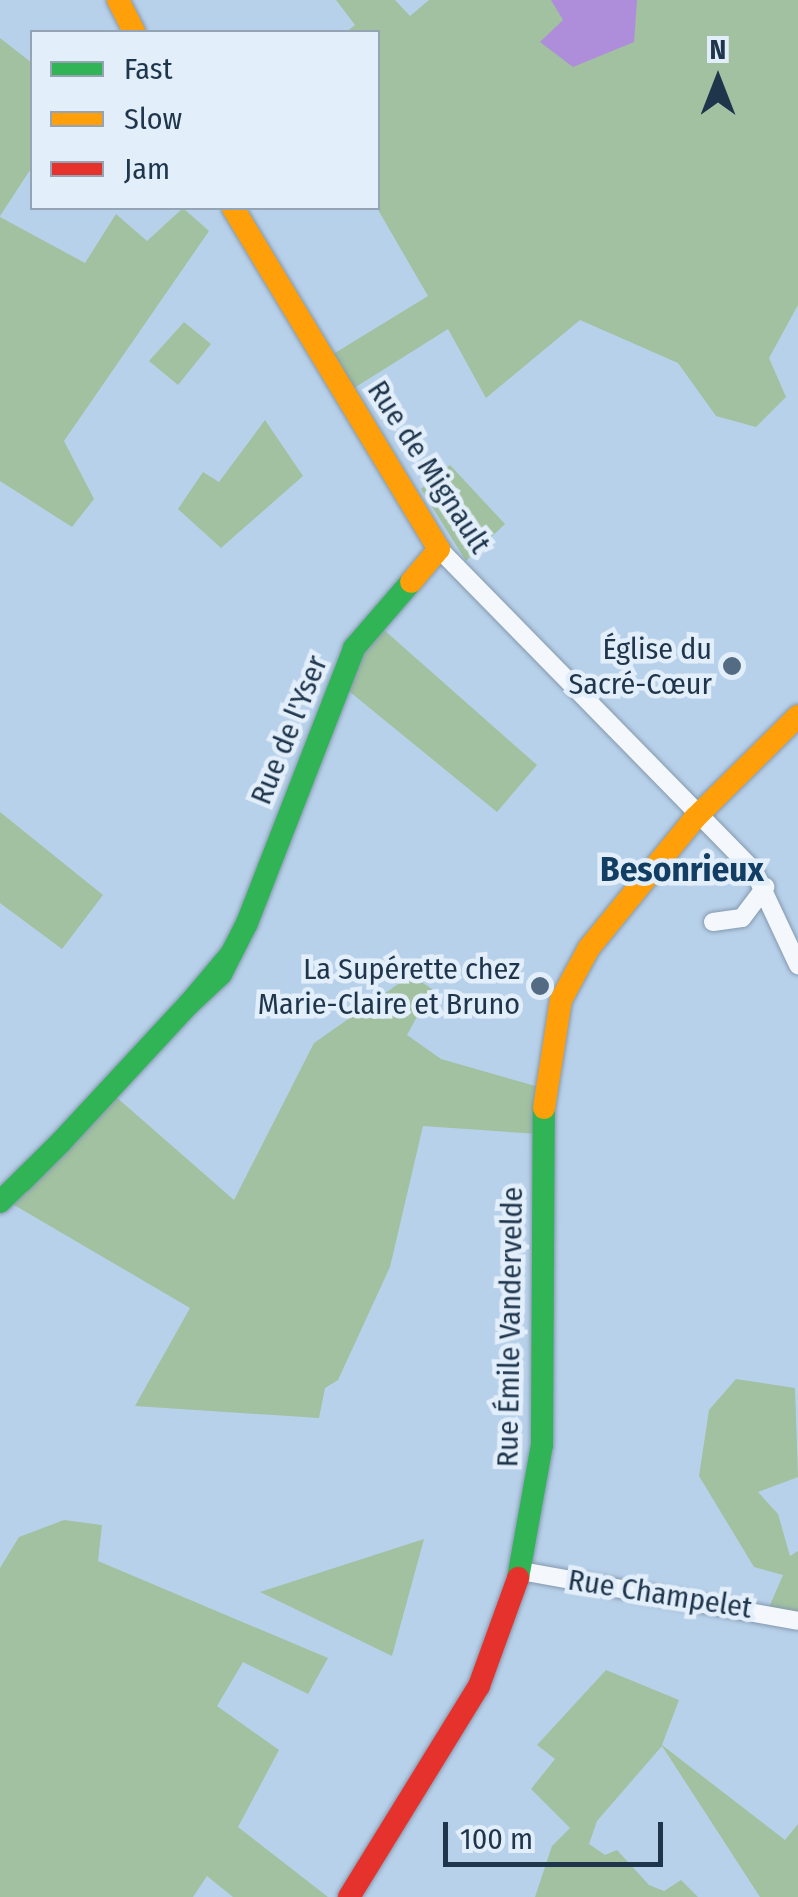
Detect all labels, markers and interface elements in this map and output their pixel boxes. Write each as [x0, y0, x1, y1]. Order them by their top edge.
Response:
legend [30, 30, 380, 210]
north arrow [668, 30, 768, 130]
text: N [710, 33, 726, 66]
text: Fast [124, 51, 172, 87]
text: Slow [124, 101, 182, 137]
text: Jam [124, 151, 170, 187]
street label: Rue de Mignault [360, 374, 498, 560]
place label: Église du Sacré-Cœur [568, 631, 712, 702]
street label: Rue de l'Yser [243, 650, 335, 810]
marker: Église du Sacré-Cœur [721, 655, 743, 677]
district label: Besonrieux [600, 848, 764, 890]
place label: La Supérette chez Marie-Claire et Bruno [258, 951, 520, 1022]
marker: La Supérette chez Marie-Claire et Bruno [529, 975, 551, 997]
street label: Rue Émile Vandervelde [490, 1186, 530, 1468]
street label: Rue Champelet [566, 1562, 754, 1626]
scale bar [448, 1802, 668, 1864]
text: 100 m [460, 1821, 533, 1857]

